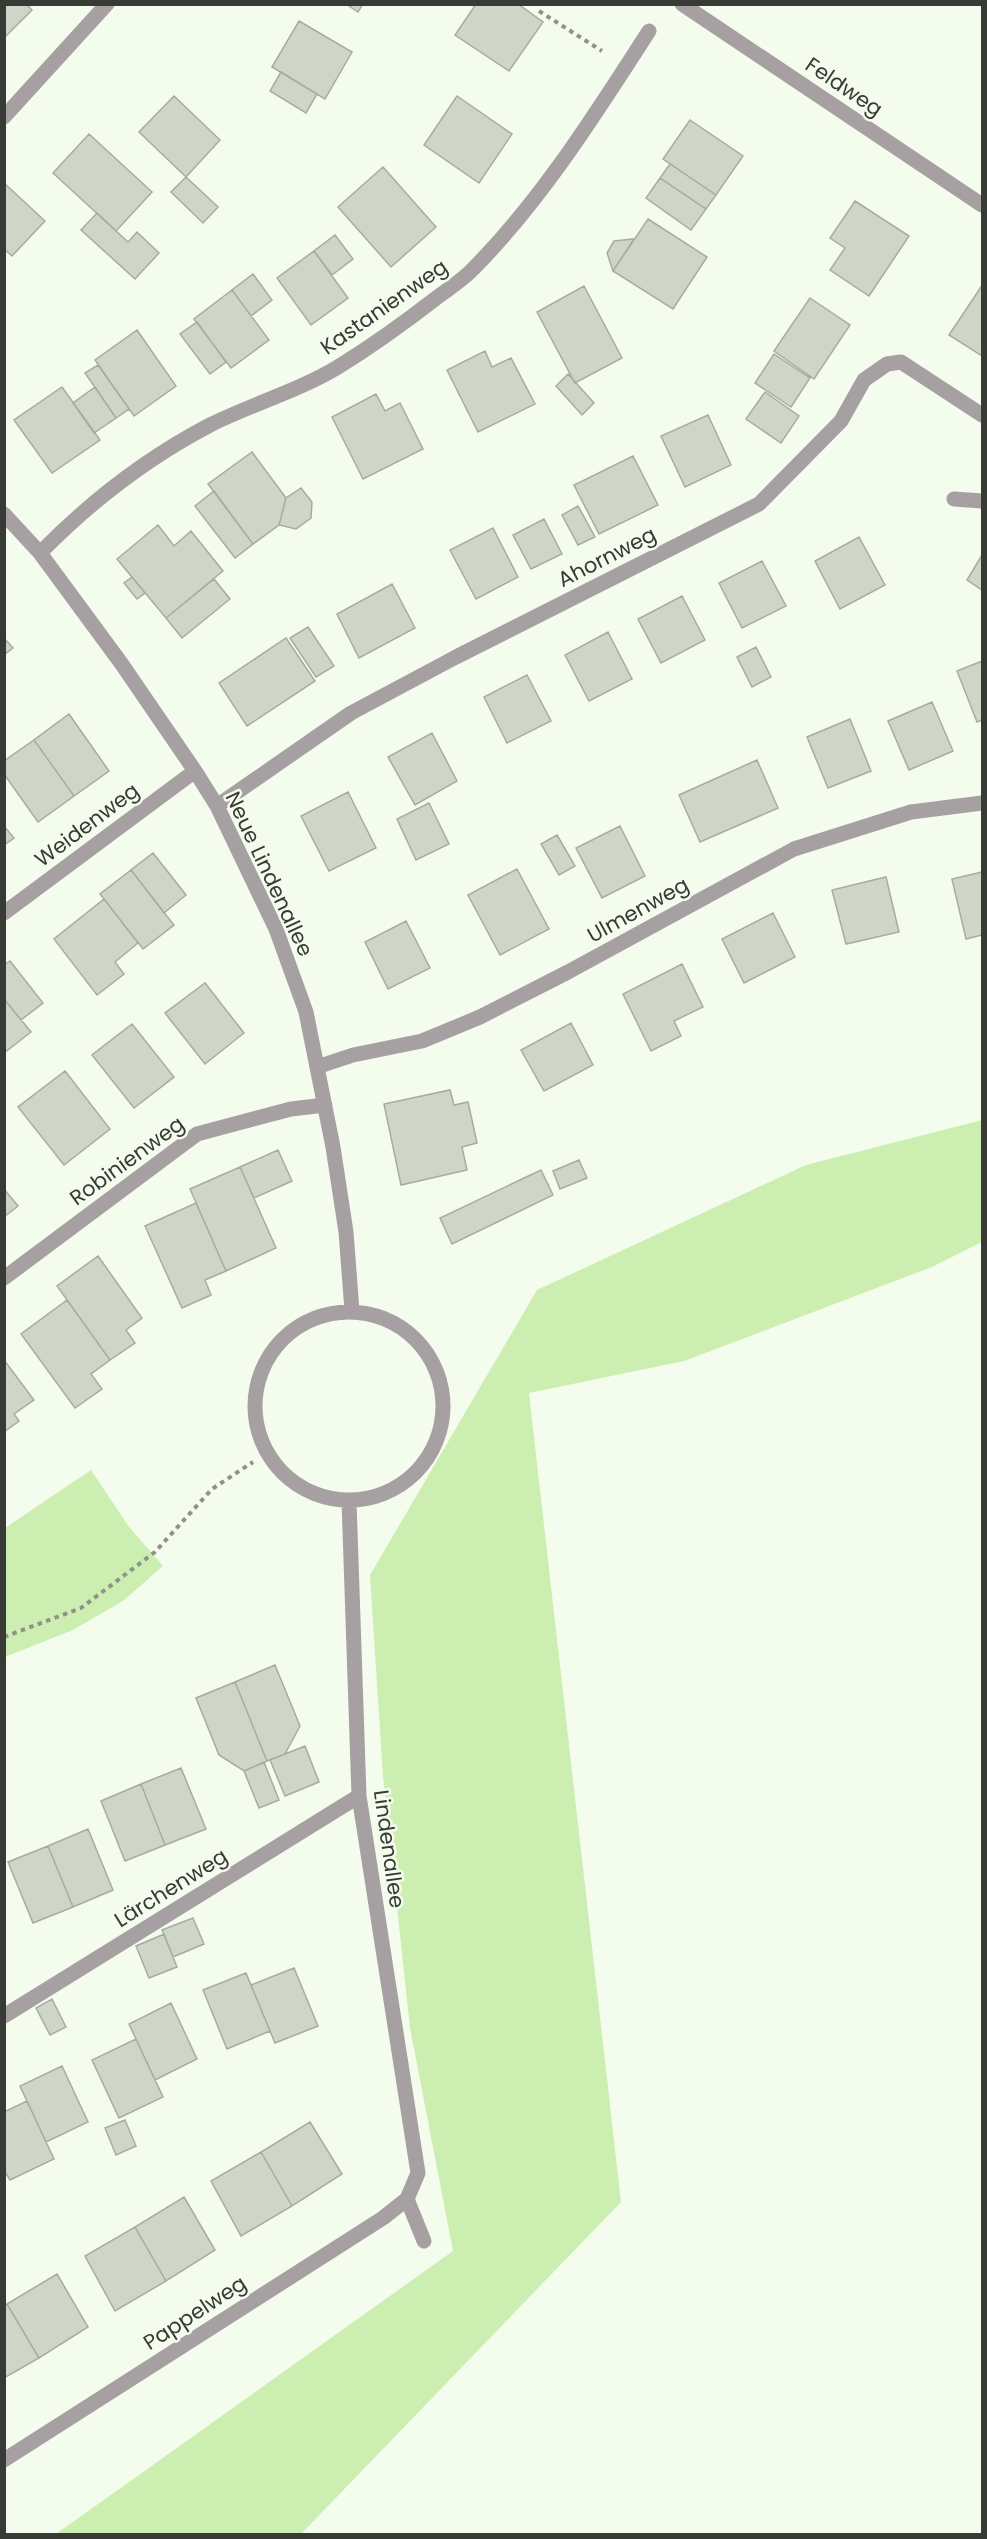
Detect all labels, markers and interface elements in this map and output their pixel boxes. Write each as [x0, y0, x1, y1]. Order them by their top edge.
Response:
street label: Feldweg [800, 50, 889, 123]
street label: Kastanienweg [314, 252, 453, 361]
street label: Ahornweg [553, 519, 661, 594]
street label: Weidenweg [29, 776, 145, 873]
street label: Neue Lindenallee [219, 787, 320, 961]
street label: Ulmenweg [582, 870, 694, 949]
street label: Robinienweg [64, 1109, 190, 1212]
street label: Lindenallee [367, 1788, 412, 1910]
street label: Lärchenweg [109, 1841, 233, 1934]
street label: Pappelweg [138, 2268, 252, 2357]

